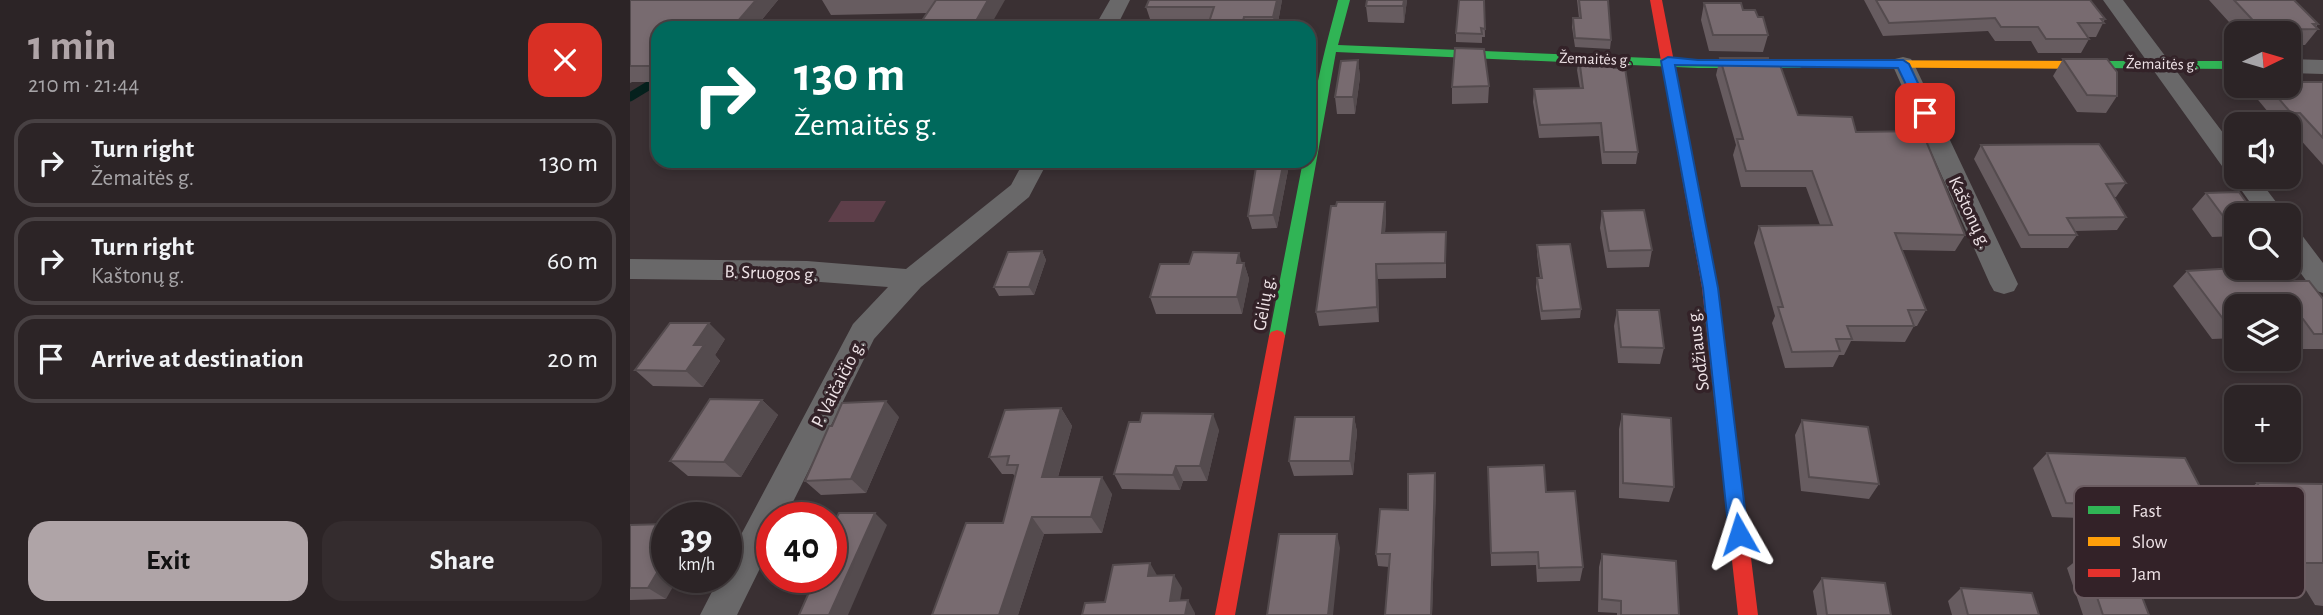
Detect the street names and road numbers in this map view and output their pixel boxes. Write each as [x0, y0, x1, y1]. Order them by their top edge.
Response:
street label: Žemaitės g. [1559, 48, 1631, 68]
street label: Žemaitės g. [2126, 53, 2198, 73]
street label: Kaštonų g. [1945, 174, 1995, 252]
street label: B. Sruogos g. [724, 262, 818, 285]
street label: Gėlių g. [1250, 274, 1279, 332]
street label: Sodžiaus g. [1684, 308, 1713, 392]
street label: P. Vaičaičio g. [808, 337, 868, 431]

